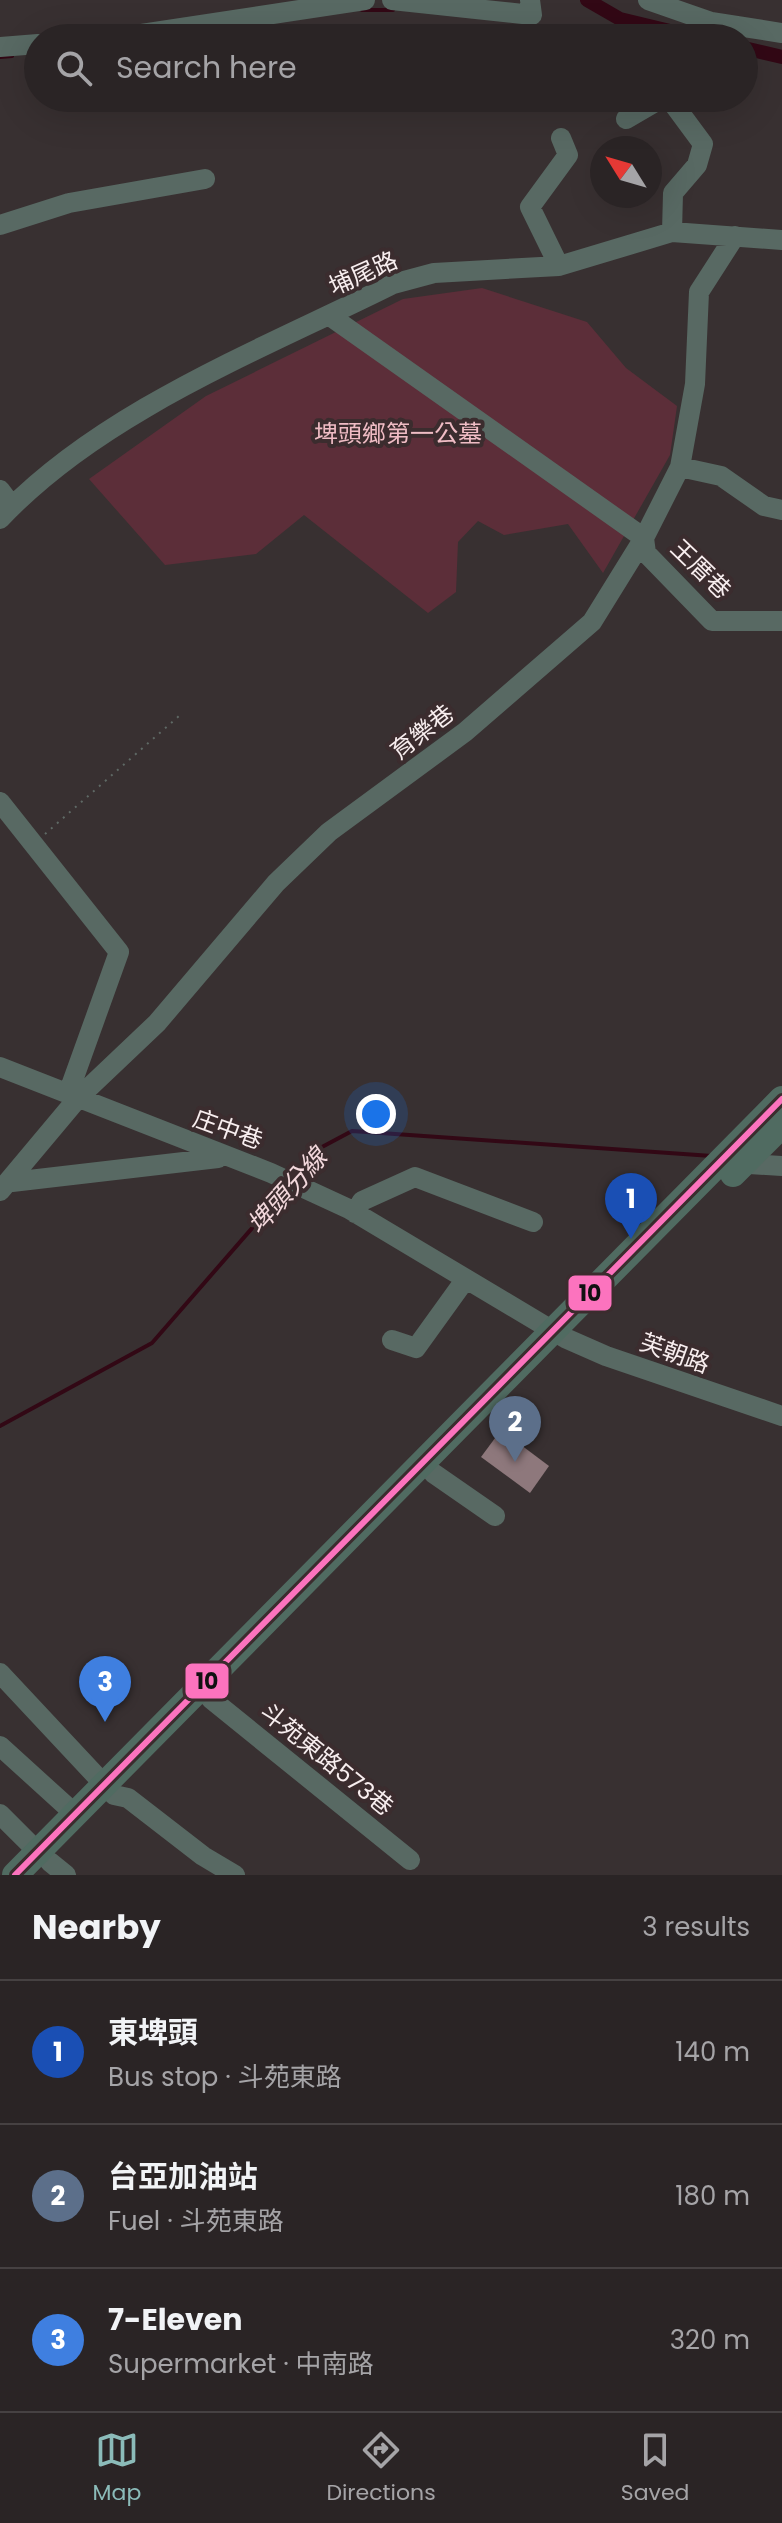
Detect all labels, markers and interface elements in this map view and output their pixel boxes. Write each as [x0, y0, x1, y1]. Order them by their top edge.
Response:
search box [24, 24, 758, 112]
icon: search [52, 46, 96, 90]
text: Search here [116, 46, 297, 89]
north arrow [590, 136, 662, 208]
street label: 埔尾路 [323, 243, 403, 303]
park label: 埤頭鄉第一公墓 [314, 417, 482, 450]
street label: 王厝巷 [664, 532, 738, 606]
street label: 育樂巷 [383, 697, 461, 767]
your location [356, 1094, 396, 1134]
street label: 庄中巷 [189, 1101, 267, 1157]
water label: 埤頭分線 [239, 1138, 337, 1242]
pin: 1 [605, 1173, 657, 1239]
line badge: 10 [567, 1274, 613, 1312]
text: 10 [579, 1278, 601, 1309]
street label: 芙朝路 [636, 1325, 714, 1381]
pin: 2 [489, 1396, 541, 1462]
pin: 3 [79, 1656, 131, 1722]
line badge: 10 [184, 1662, 230, 1700]
text: 10 [196, 1666, 218, 1697]
street label: 斗苑東路573巷 [254, 1695, 400, 1823]
text: Nearby [32, 1903, 161, 1951]
text: 3 results [642, 1909, 750, 1945]
text: 東埤頭 [108, 2011, 198, 2054]
text: 1 [53, 2034, 63, 2070]
text: 140 m [675, 2034, 750, 2070]
text: Bus stop · 斗苑東路 [108, 2059, 342, 2095]
text: 台亞加油站 [108, 2155, 258, 2198]
text: 2 [51, 2178, 65, 2214]
text: 180 m [675, 2178, 750, 2214]
text: Fuel · 斗苑東路 [108, 2203, 284, 2239]
text: 7-Eleven [108, 2298, 243, 2341]
text: 3 [50, 2322, 66, 2358]
text: 320 m [670, 2322, 750, 2358]
text: Supermarket · 中南路 [108, 2346, 374, 2382]
tab: Map [93, 2428, 141, 2509]
tab: Directions [326, 2428, 436, 2509]
tab: Saved [621, 2428, 689, 2509]

